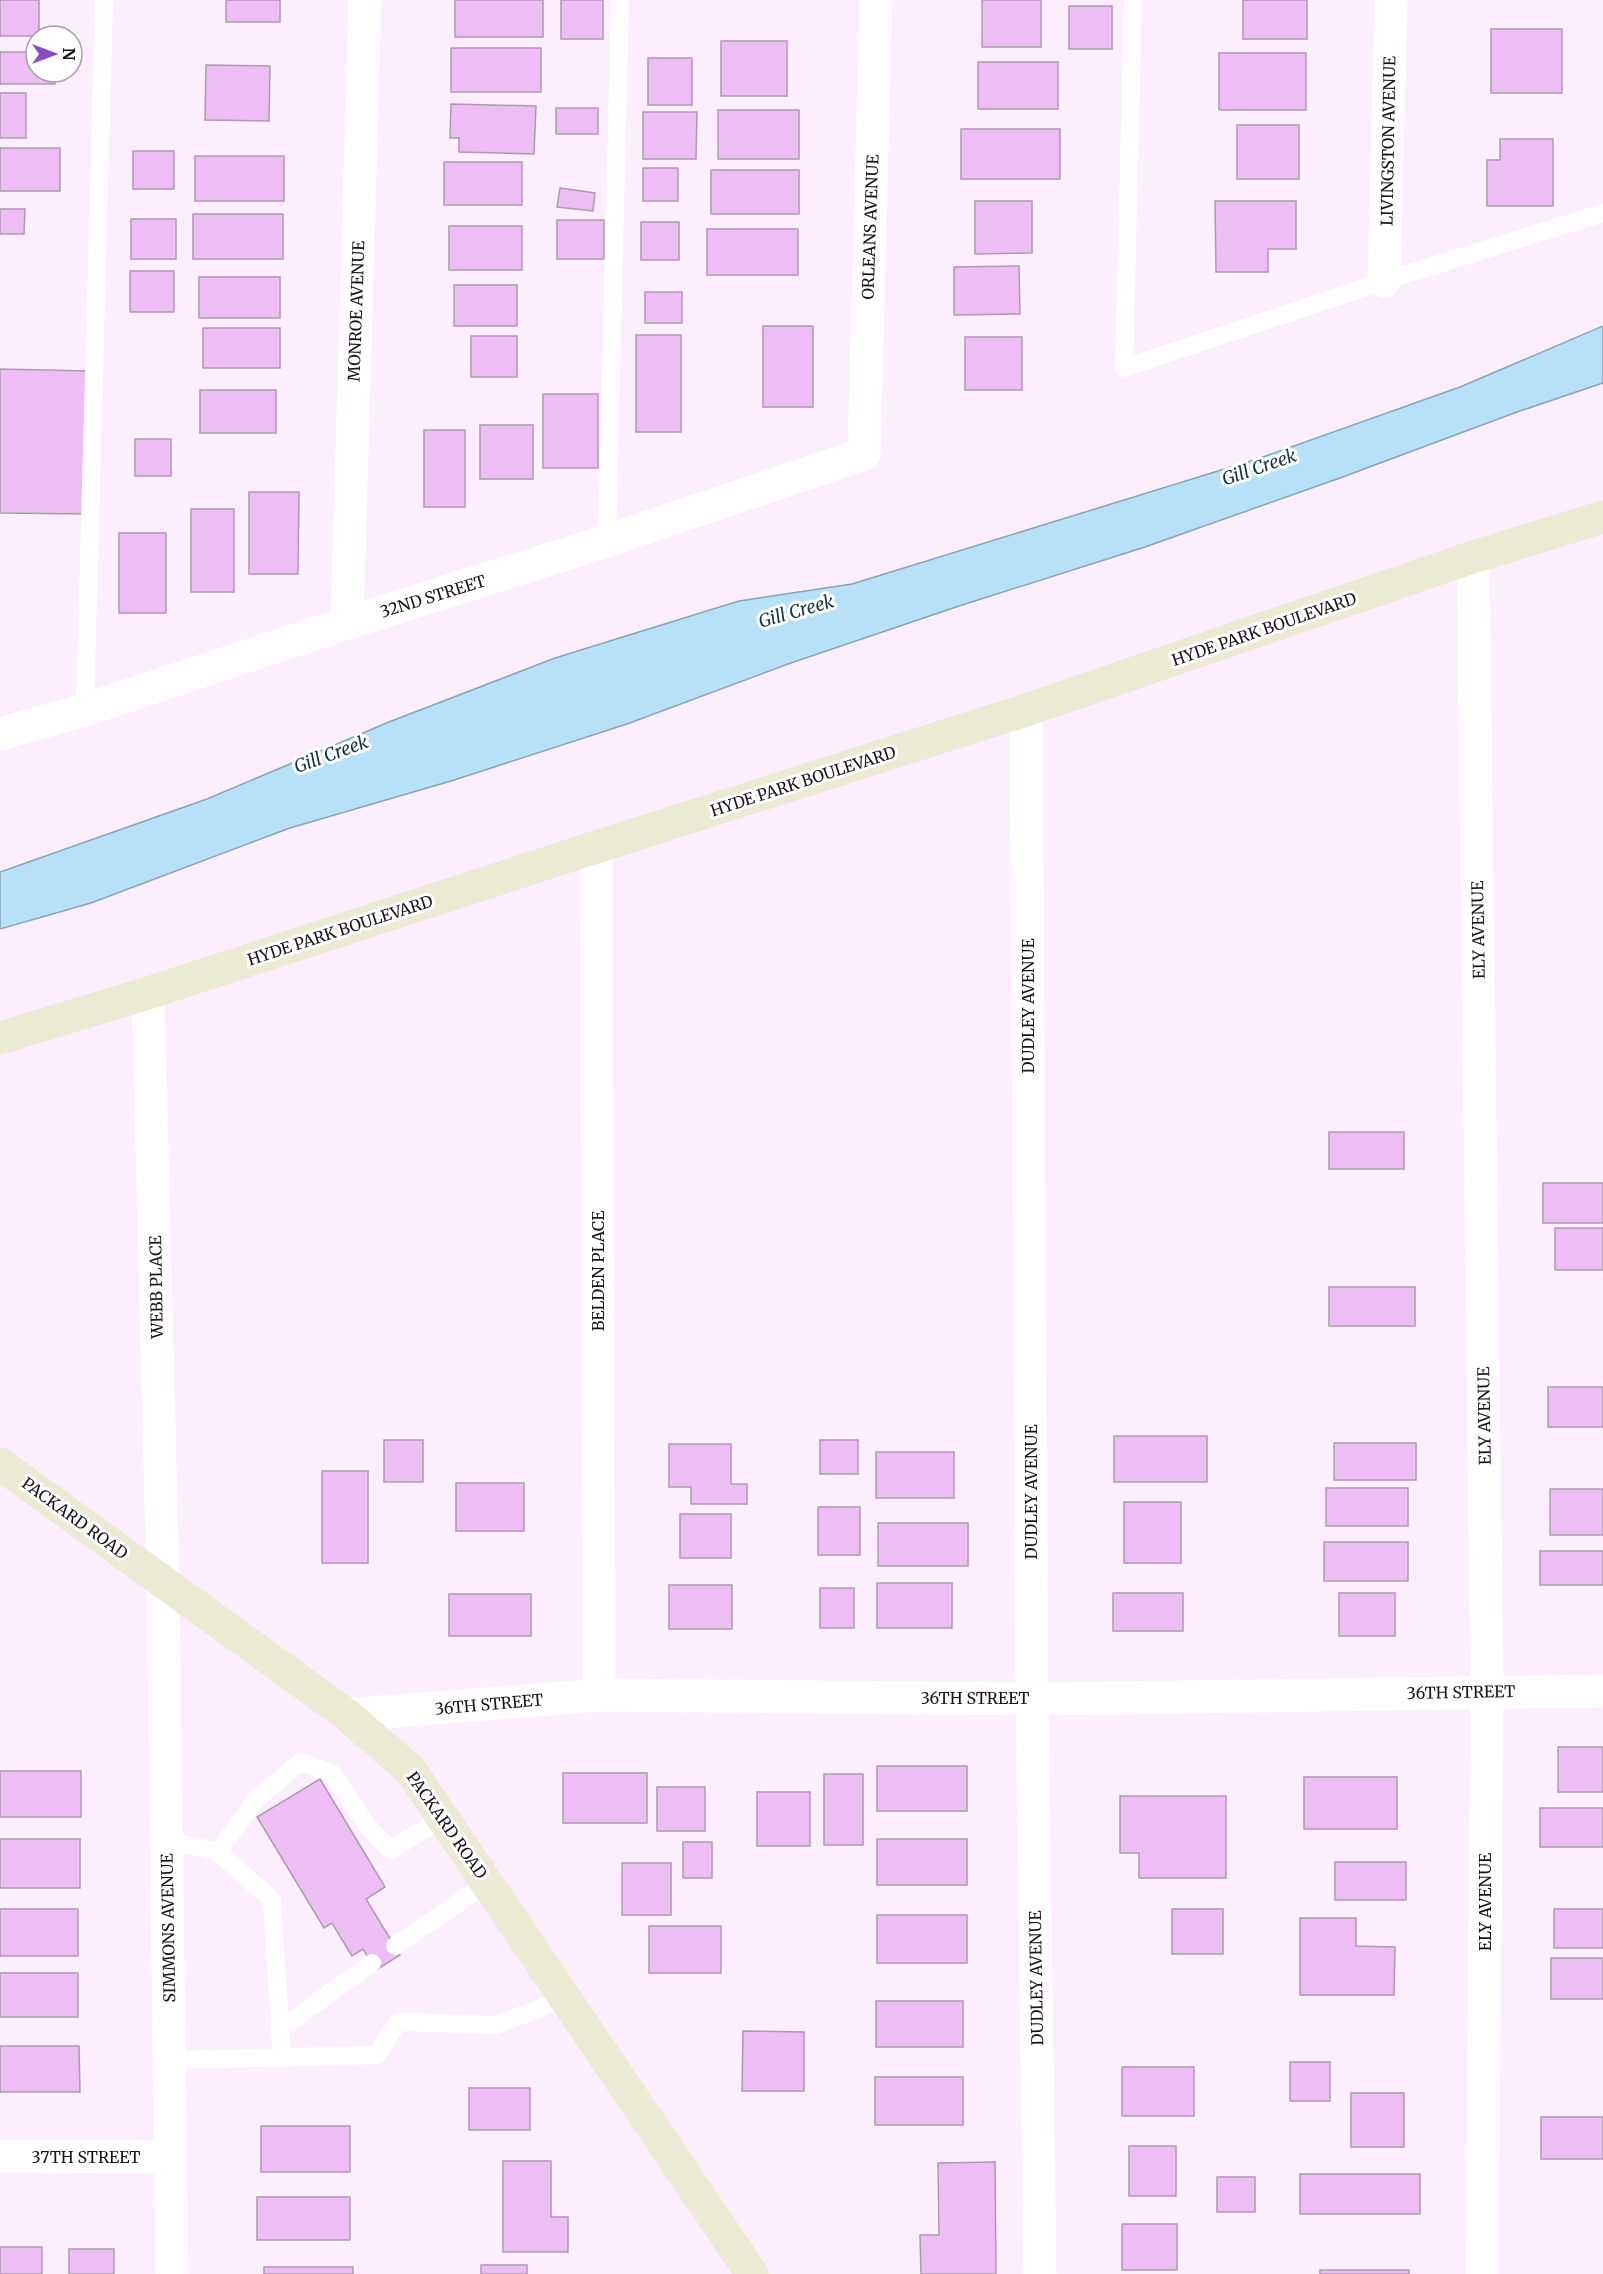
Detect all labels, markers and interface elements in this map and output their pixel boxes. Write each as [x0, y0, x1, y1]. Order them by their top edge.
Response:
north arrow [24, 24, 84, 84]
text: N [59, 48, 79, 61]
street label: LIVINGSTON AVENUE [1377, 55, 1399, 226]
street label: ORLEANS AVENUE [857, 153, 883, 300]
street label: MONROE AVENUE [344, 239, 368, 382]
water label: Gill Creek [1219, 444, 1299, 490]
street label: 32ND STREET [378, 570, 488, 622]
street label: HYDE PARK BOULEVARD [1169, 588, 1359, 670]
water label: Gill Creek [756, 589, 836, 633]
water label: Gill Creek [291, 730, 371, 778]
street label: HYDE PARK BOULEVARD [708, 742, 898, 820]
street label: ELY AVENUE [1467, 880, 1489, 979]
street label: HYDE PARK BOULEVARD [245, 891, 435, 969]
street label: DUDLEY AVENUE [1018, 938, 1038, 1074]
street label: BELDEN PLACE [588, 1210, 608, 1331]
street label: WEBB PLACE [145, 1234, 167, 1340]
street label: ELY AVENUE [1473, 1366, 1495, 1465]
street label: DUDLEY AVENUE [1021, 1424, 1041, 1560]
street label: PACKARD ROAD [18, 1473, 132, 1563]
street label: 36TH STREET [1406, 1681, 1516, 1703]
street label: 36TH STREET [921, 1688, 1029, 1708]
street label: 36TH STREET [434, 1689, 544, 1719]
street label: PACKARD ROAD [403, 1768, 491, 1882]
street label: SIMMONS AVENUE [157, 1852, 179, 2003]
street label: ELY AVENUE [1475, 1852, 1495, 1951]
street label: DUDLEY AVENUE [1025, 1909, 1047, 2046]
street label: 37TH STREET [32, 2147, 140, 2167]

